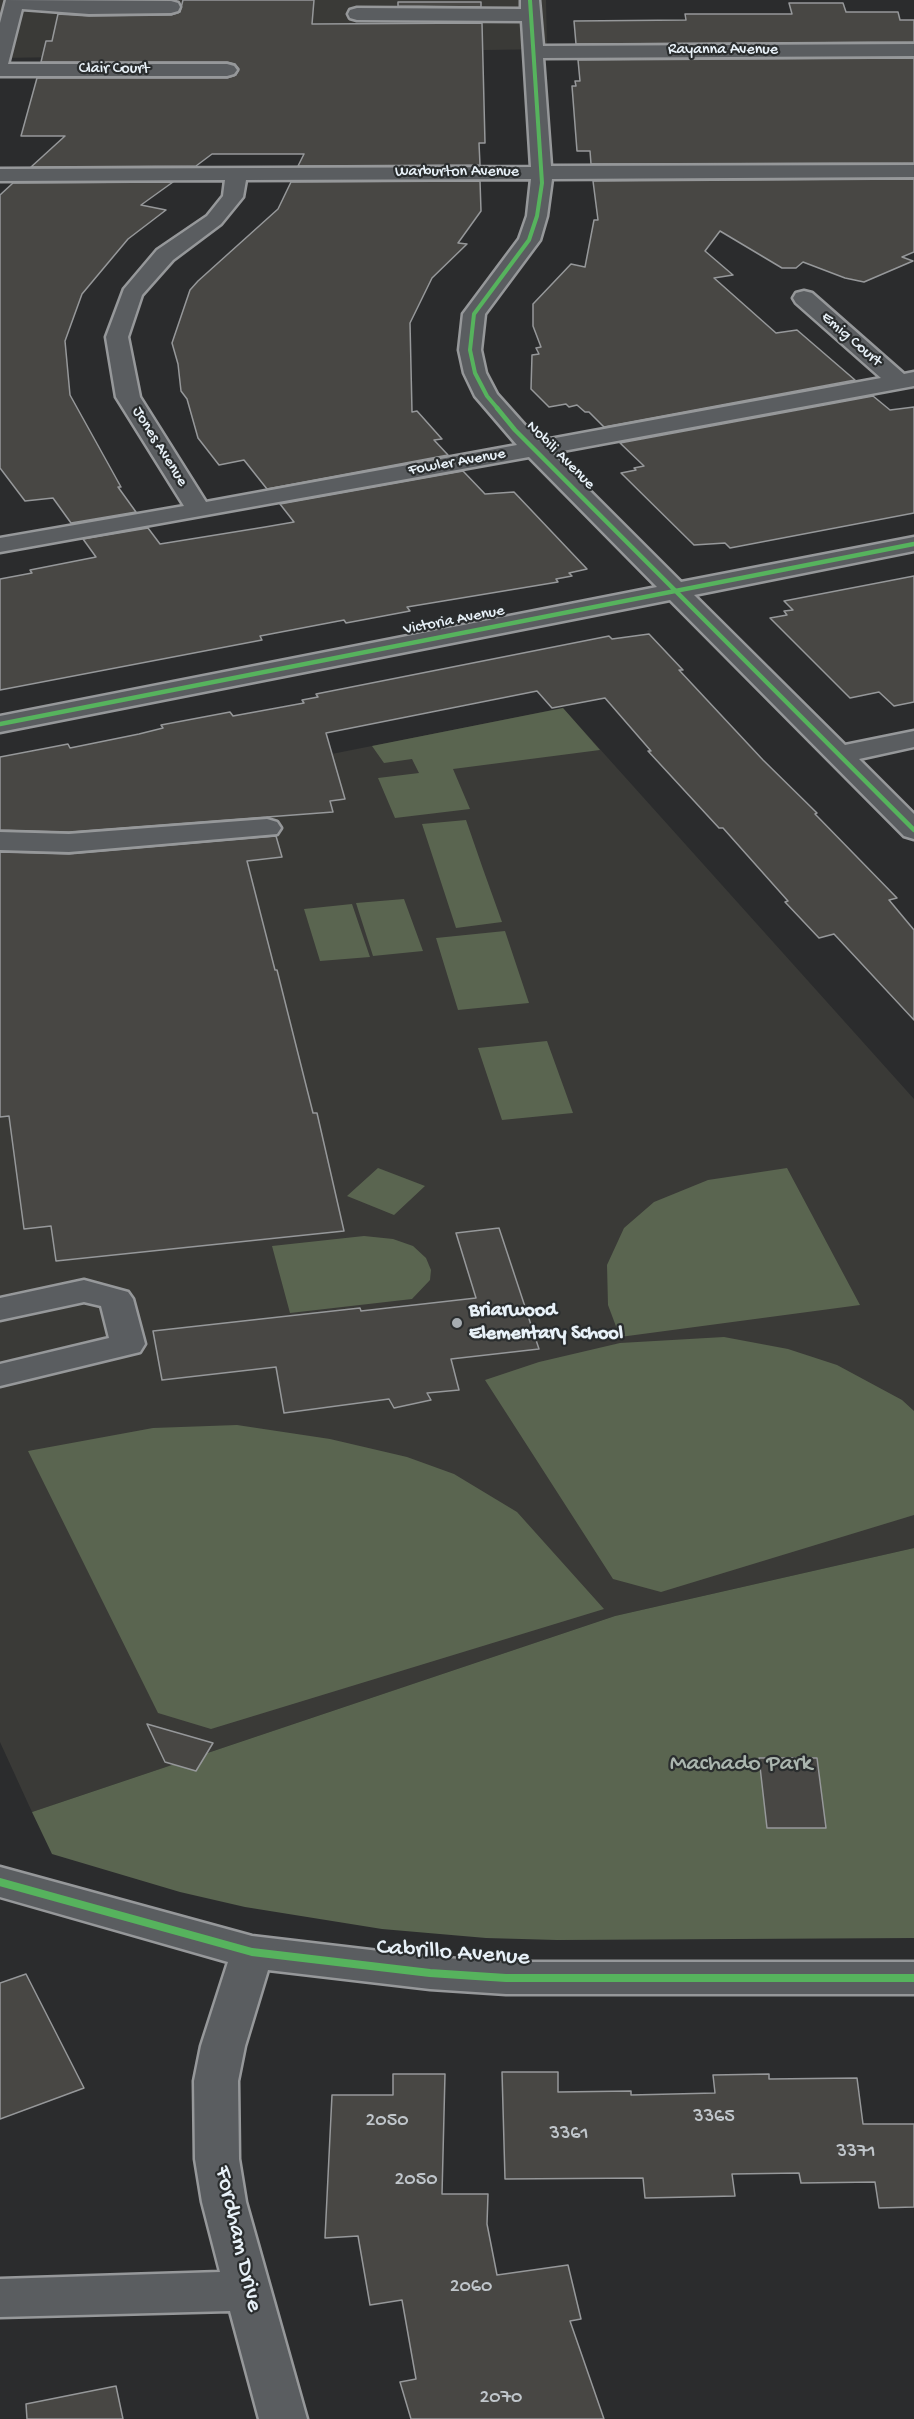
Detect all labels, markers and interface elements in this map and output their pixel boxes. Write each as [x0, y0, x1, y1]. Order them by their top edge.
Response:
street label: Rayanna Avenue [668, 41, 778, 61]
street label: Clair Court [79, 60, 149, 80]
street label: Warburton Avenue [395, 163, 519, 183]
street label: Emig Court [817, 308, 885, 372]
street label: Jones Avenue [127, 404, 191, 490]
street label: Nobili Avenue [522, 418, 598, 494]
street label: Fowler Avenue [407, 445, 507, 481]
street label: Victoria Avenue [402, 602, 506, 640]
place label: Briarwood Elementary School [469, 1300, 623, 1347]
marker: Briarwood Elementary School [450, 1316, 464, 1330]
park label: Machado Park [670, 1751, 812, 1779]
street label: Cabrillo Avenue [375, 1934, 531, 1974]
house number: 3365 [693, 2106, 735, 2130]
house number: 2050 [365, 2110, 409, 2134]
house number: 3361 [550, 2123, 588, 2147]
house number: 3371 [836, 2141, 876, 2165]
street label: Fordham Drive [206, 2163, 268, 2315]
house number: 2050 [394, 2169, 438, 2193]
house number: 2060 [450, 2276, 492, 2300]
house number: 2070 [480, 2387, 522, 2411]

